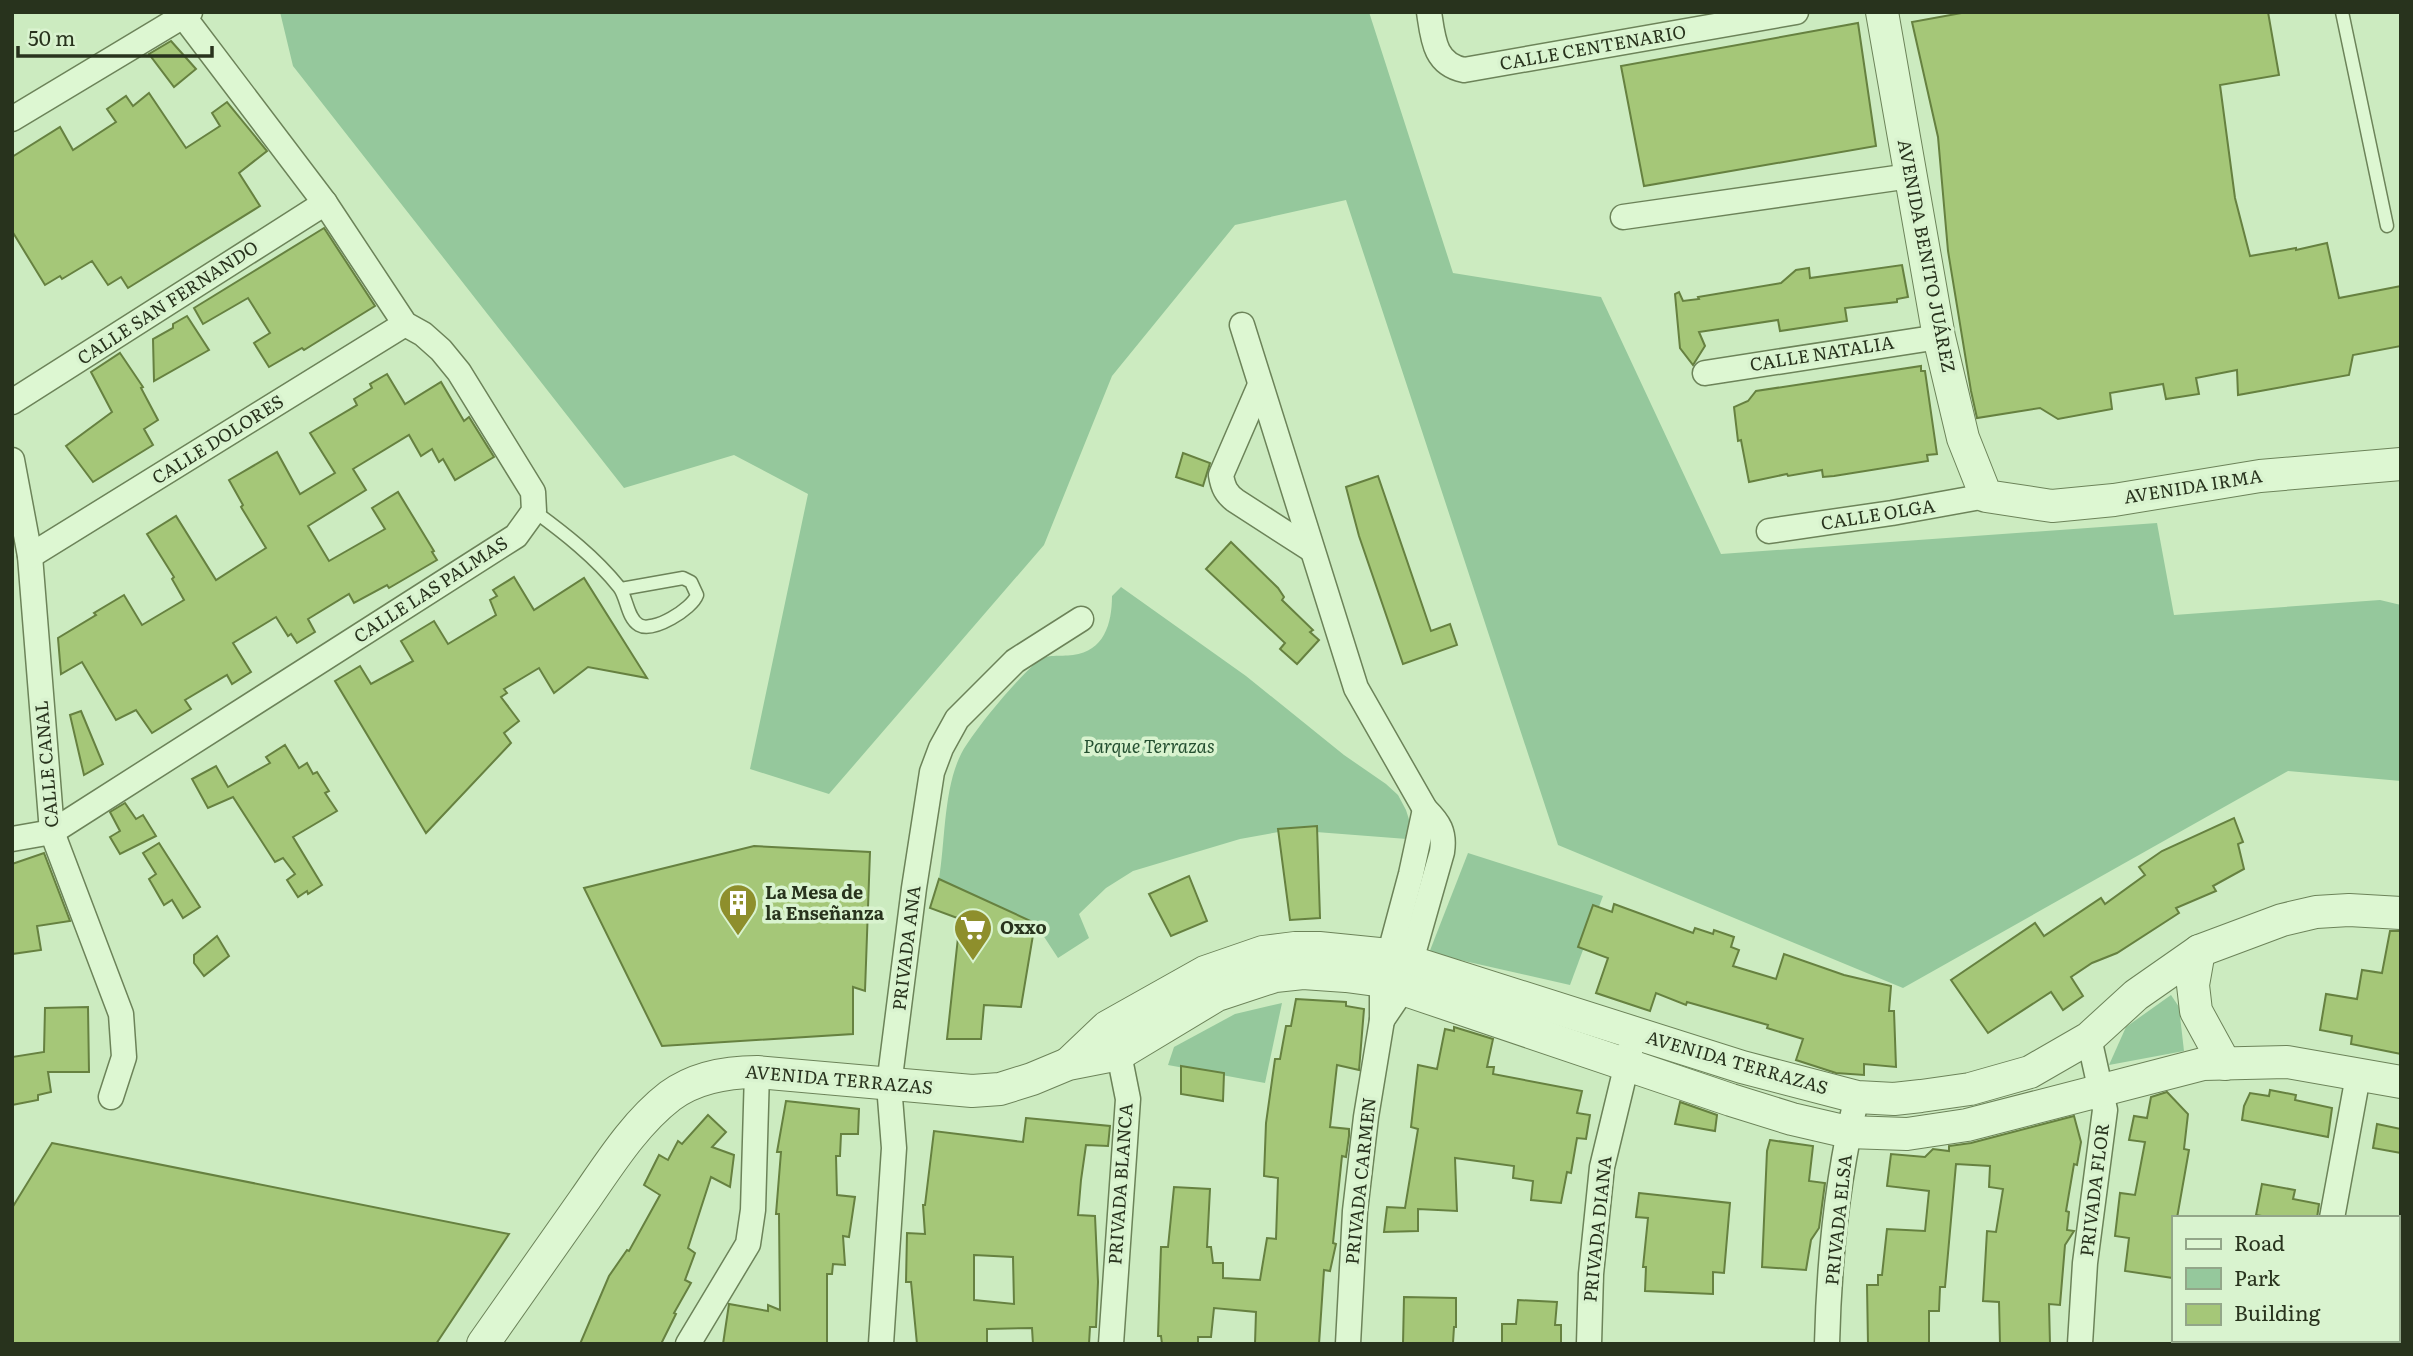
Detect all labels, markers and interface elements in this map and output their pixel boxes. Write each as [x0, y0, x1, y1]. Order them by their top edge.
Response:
scale bar [18, 14, 212, 58]
street label: CALLE CENTENARIO [1497, 17, 1688, 76]
text: 50 m [28, 21, 75, 52]
street label: AVENIDA BENITO JUÁREZ [1892, 137, 1963, 375]
street label: CALLE SAN FERNANDO [71, 233, 263, 371]
street label: CALLE NATALIA [1748, 328, 1896, 377]
street label: CALLE DOLORES [146, 387, 288, 490]
street label: AVENIDA IRMA [2122, 461, 2264, 510]
street label: CALLE OLGA [1819, 491, 1937, 536]
street label: CALLE LAS PALMAS [348, 529, 512, 649]
street label: CALLE CANAL [26, 699, 65, 829]
park label: Parque Terrazas [1083, 732, 1215, 759]
place label: La Mesa de la Enseñanza [765, 878, 885, 926]
building icon: La Mesa de la Enseñanza [717, 882, 759, 937]
street label: PRIVADA ANA [884, 884, 927, 1012]
supermarket icon: Oxxo [952, 907, 994, 962]
place label: Oxxo [1000, 913, 1047, 940]
street label: AVENIDA TERRAZAS [1643, 1023, 1832, 1100]
street label: AVENIDA TERRAZAS [744, 1057, 934, 1100]
street label: PRIVADA CARMEN [1337, 1096, 1382, 1266]
street label: PRIVADA BLANCA [1100, 1102, 1139, 1266]
street label: PRIVADA FLOR [2072, 1122, 2115, 1258]
street label: PRIVADA ELSA [1817, 1153, 1858, 1287]
street label: PRIVADA DIANA [1575, 1154, 1618, 1303]
legend [2172, 1216, 2399, 1342]
text: Road [2234, 1226, 2285, 1257]
text: Park [2234, 1261, 2280, 1292]
text: Building [2234, 1296, 2321, 1327]

